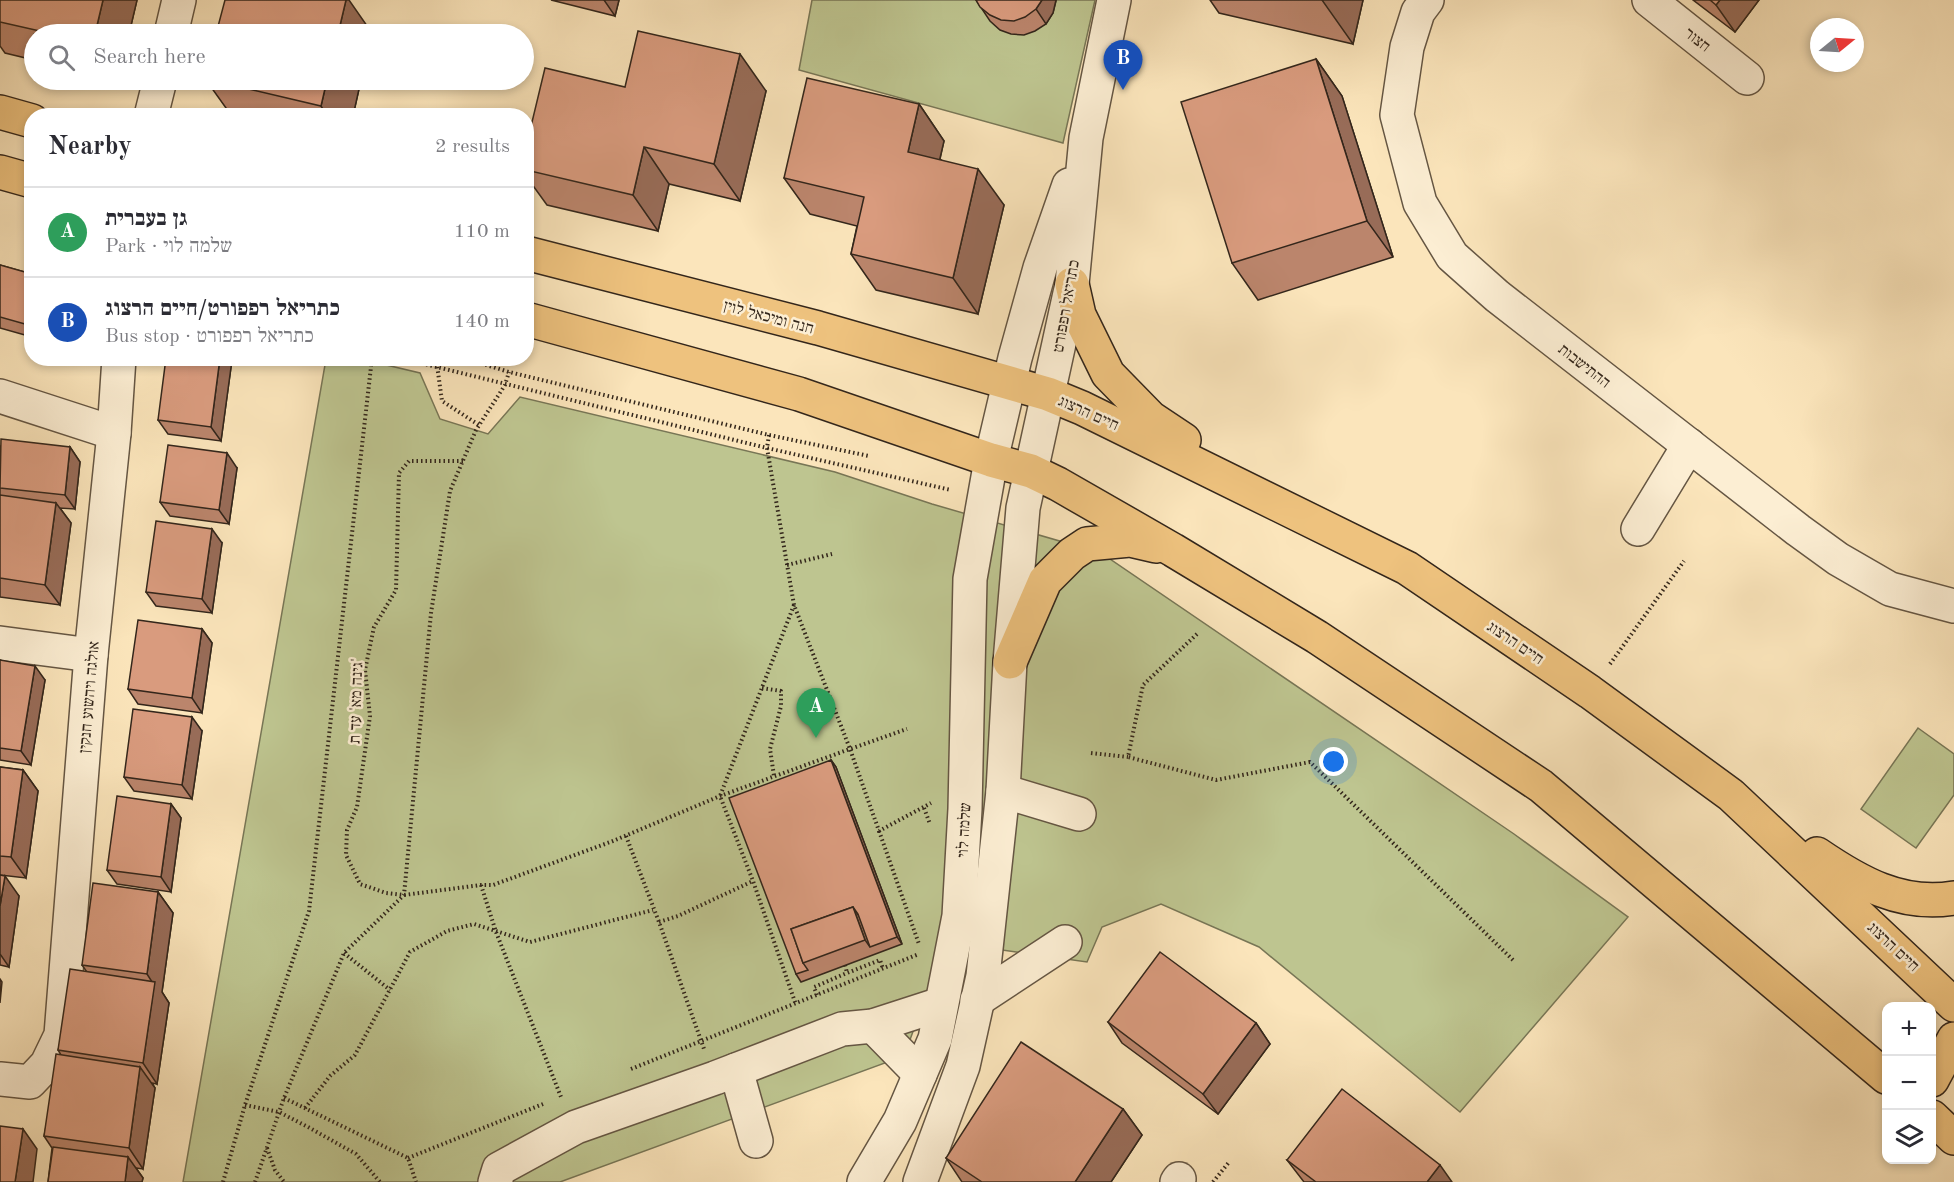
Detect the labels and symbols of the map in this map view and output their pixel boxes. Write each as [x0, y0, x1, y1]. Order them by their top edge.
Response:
north arrow [1810, 18, 1864, 72]
street label: חצור [1681, 26, 1713, 56]
pin: B [1104, 40, 1142, 90]
street label: כתריאל רפפורט [1049, 258, 1083, 354]
street label: חנה ומיכאל לוין [722, 296, 816, 338]
street label: ההתישבות [1555, 341, 1613, 392]
street label: חיים הרצוג [1056, 393, 1121, 434]
street label: חיים הרצוג [1484, 619, 1546, 668]
street label: אולגה ויהשוע חנקין [75, 640, 103, 754]
street label: גינה מא' עד ת' [348, 658, 366, 744]
pin: A [796, 688, 836, 738]
your location [1319, 747, 1348, 776]
street label: שלמה לוי [954, 802, 974, 858]
street label: חיים הרצוג [1864, 920, 1922, 975]

